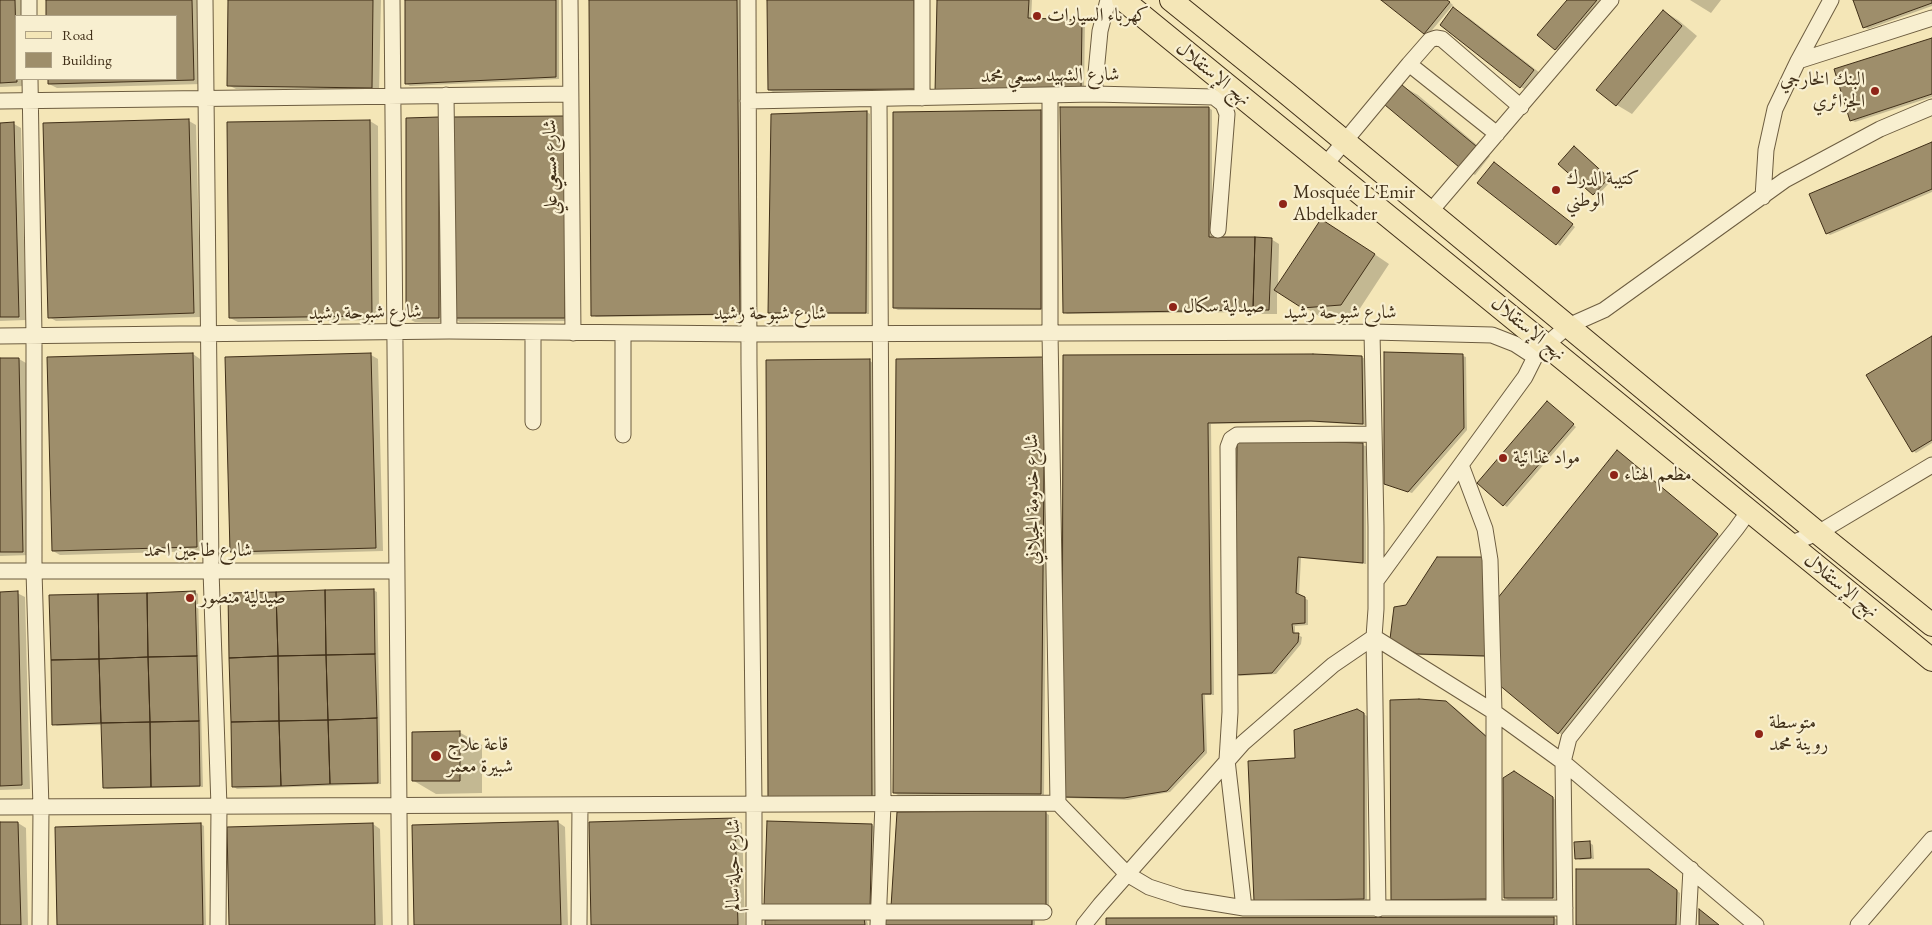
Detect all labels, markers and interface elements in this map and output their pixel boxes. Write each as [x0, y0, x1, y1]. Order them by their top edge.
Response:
place label: كهرباء السيارات [1047, 5, 1149, 27]
marker: كهرباء السيارات [1031, 10, 1043, 22]
legend [15, 15, 178, 80]
text: Road [62, 25, 93, 44]
street label: نهج الإستقلال [1171, 37, 1255, 111]
text: Building [62, 50, 112, 69]
street label: شارع الشهيد مسعي محمد [980, 63, 1120, 89]
place label: البنك الخارجي الجزائري [1780, 69, 1865, 113]
marker: البنك الخارجي الجزائري [1869, 85, 1881, 97]
street label: شارع مسعي علي [539, 119, 563, 215]
place label: كتيبة الدرك الوطني [1566, 168, 1640, 212]
place label: Mosquée L'Emir Abdelkader [1293, 182, 1415, 226]
marker: كتيبة الدرك الوطني [1550, 184, 1562, 196]
marker: Mosquée L'Emir Abdelkader [1277, 198, 1289, 210]
street label: نهج الإستقلال [1486, 292, 1570, 366]
place label: صيدلية سكال [1183, 296, 1265, 318]
street label: شارع شبوحة رشيد [308, 301, 422, 325]
marker: صيدلية سكال [1167, 301, 1179, 313]
street label: شارع شبوحة رشيد [1283, 302, 1397, 324]
street label: شارع شبوحة رشيد [713, 303, 827, 325]
street label: شارع خدومة الجيلاني [1020, 433, 1046, 565]
place label: مواد غذائية [1513, 447, 1580, 469]
marker: مواد غذائية [1497, 452, 1509, 464]
place label: مطعم الهناء [1624, 464, 1692, 486]
marker: مطعم الهناء [1608, 469, 1620, 481]
street label: شارع طاجين احمد [144, 540, 252, 562]
street label: نهج الإستقلال [1799, 549, 1883, 623]
place label: صيدلية منصور [200, 587, 286, 609]
marker: صيدلية منصور [184, 592, 196, 604]
place label: متوسطة روينة محمد [1769, 712, 1828, 756]
marker: متوسطة روينة محمد [1753, 728, 1765, 740]
place label: قاعة علاج شبيرة معمر [447, 734, 513, 778]
marker: قاعة علاج شبيرة معمر [429, 749, 443, 763]
street label: شارع حيلة سالم [723, 819, 745, 911]

